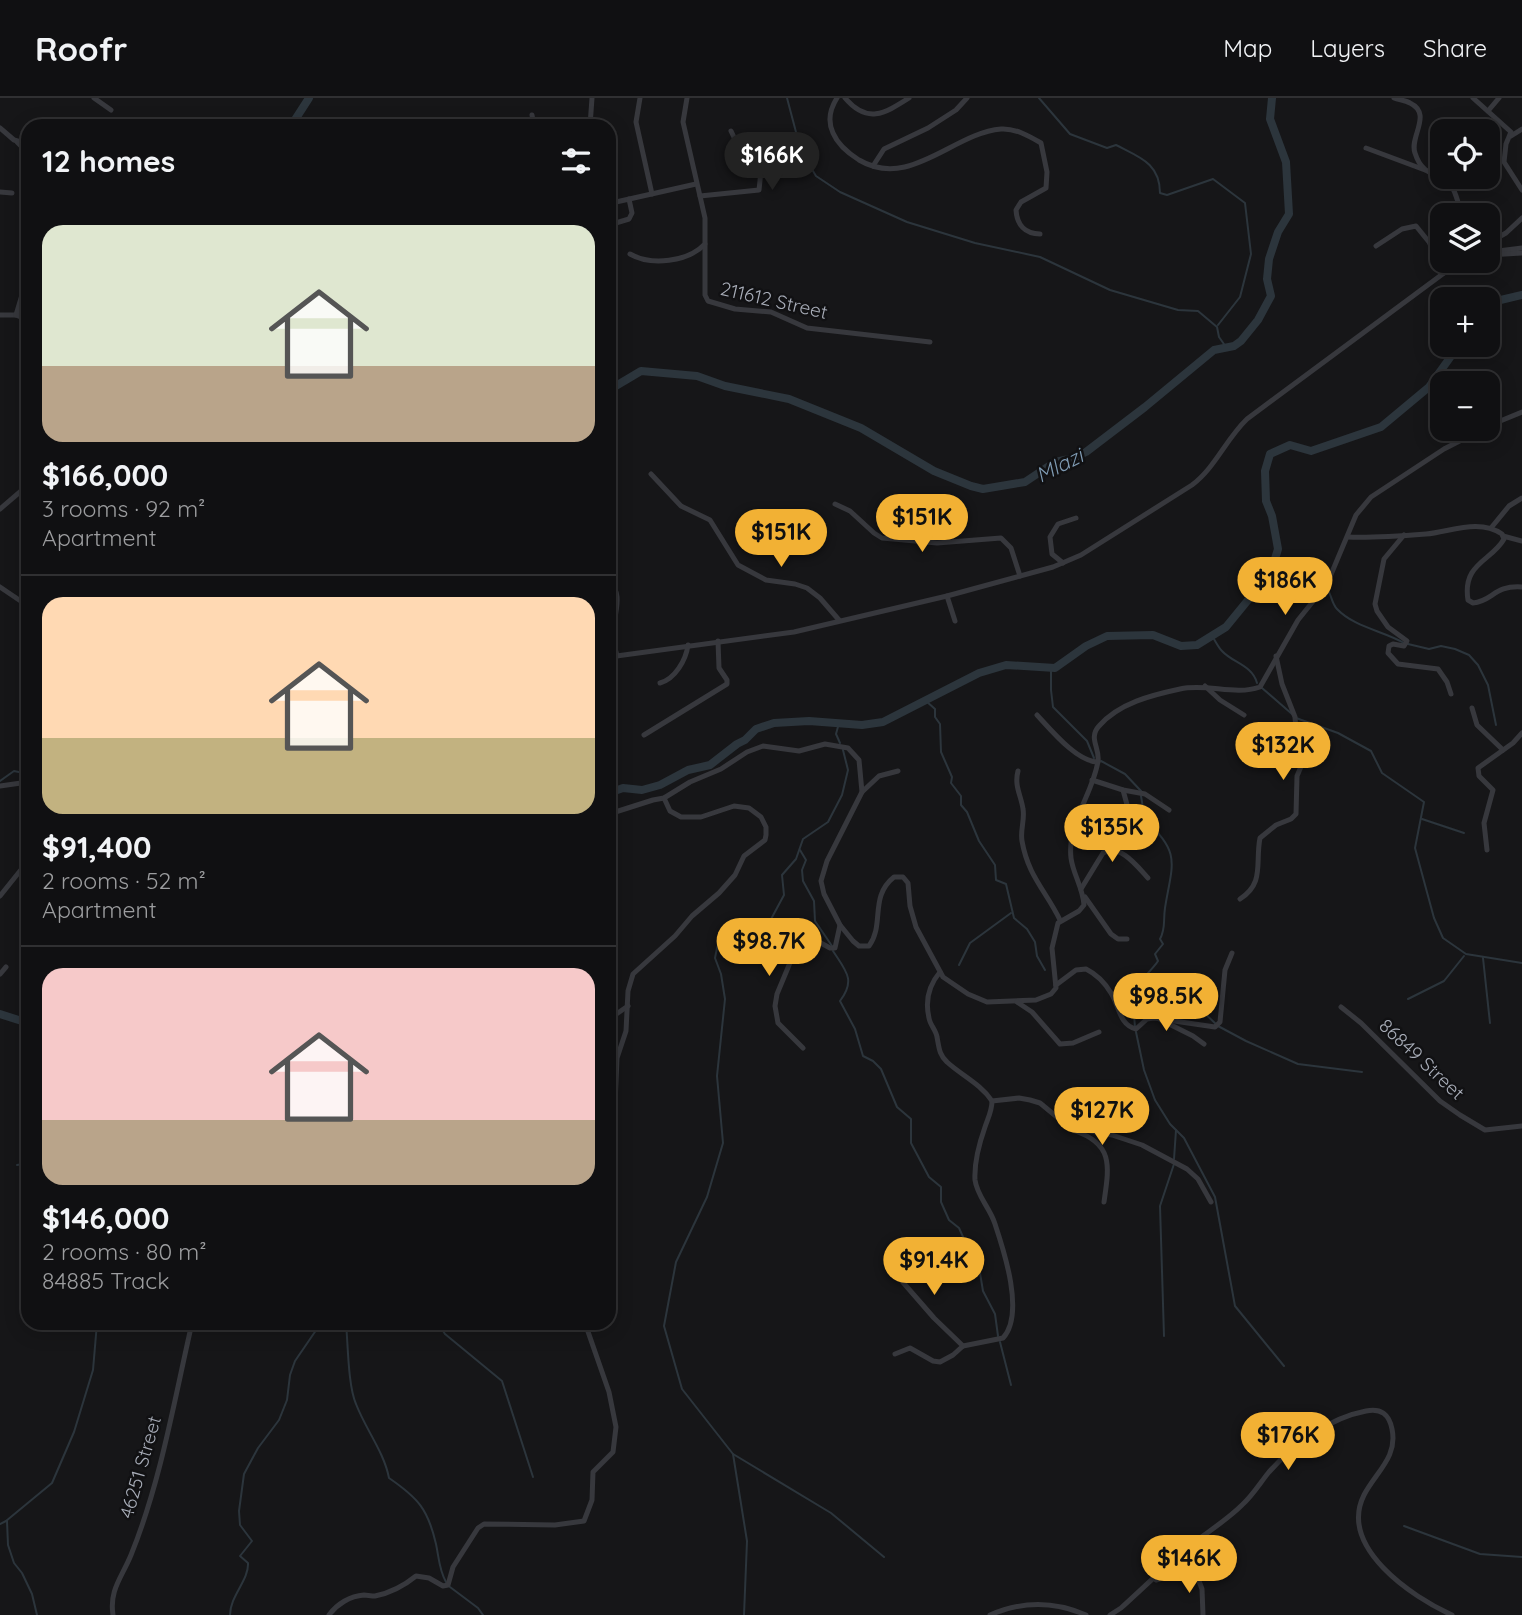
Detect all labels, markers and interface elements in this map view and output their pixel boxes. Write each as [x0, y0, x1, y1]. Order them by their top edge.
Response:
text: Roofr [35, 28, 127, 69]
text: Map [1223, 33, 1272, 63]
text: Layers [1310, 33, 1385, 63]
text: Share [1423, 33, 1487, 63]
map controls [1430, 119, 1500, 441]
button: locate [1430, 119, 1500, 189]
pin: $166K [723, 132, 821, 192]
text: $166K [740, 140, 804, 169]
text: 12 homes [42, 142, 175, 180]
icon: filters [557, 142, 595, 180]
button: layers [1430, 203, 1500, 273]
icon: home [256, 271, 382, 397]
street label: 211612 Street [718, 276, 830, 324]
button: + [1430, 287, 1500, 357]
button: − [1430, 371, 1500, 441]
water label: Mlazi [1031, 441, 1089, 488]
text: $166,000 [42, 456, 168, 494]
text: 3 rooms · 92 m² [42, 494, 205, 523]
pin: $151K [873, 494, 971, 554]
text: $151K [892, 502, 952, 531]
pin: $151K [732, 510, 830, 569]
text: $151K [751, 517, 811, 546]
text: Apartment [42, 523, 156, 552]
pin: $186K [1236, 558, 1334, 617]
text: $186K [1253, 565, 1317, 594]
icon: home [256, 643, 382, 769]
pin: $132K [1234, 722, 1332, 782]
text: $132K [1251, 730, 1315, 759]
pin: $135K [1063, 804, 1161, 864]
text: $135K [1080, 812, 1144, 841]
text: $91,400 [42, 828, 151, 866]
text: 2 rooms · 52 m² [42, 866, 206, 895]
text: Apartment [42, 895, 156, 924]
pin: $98.7K [712, 918, 826, 978]
text: $98.7K [733, 926, 805, 955]
pin: $98.5K [1109, 974, 1223, 1033]
text: $98.5K [1129, 981, 1203, 1010]
street label: 86849 Street [1374, 1013, 1470, 1105]
icon: home [256, 1014, 382, 1140]
pin: $127K [1053, 1088, 1151, 1147]
text: $127K [1070, 1095, 1134, 1124]
text: $146,000 [42, 1199, 169, 1237]
text: 2 rooms · 80 m² [42, 1237, 207, 1266]
pin: $91.4K [877, 1238, 991, 1297]
text: $91.4K [899, 1245, 969, 1274]
text: 84885 Track [42, 1266, 169, 1295]
pin: $176K [1239, 1412, 1337, 1472]
street label: 46251 Street [114, 1413, 166, 1521]
text: $176K [1257, 1420, 1319, 1449]
pin: $146K [1140, 1536, 1238, 1595]
text: $146K [1157, 1543, 1221, 1572]

